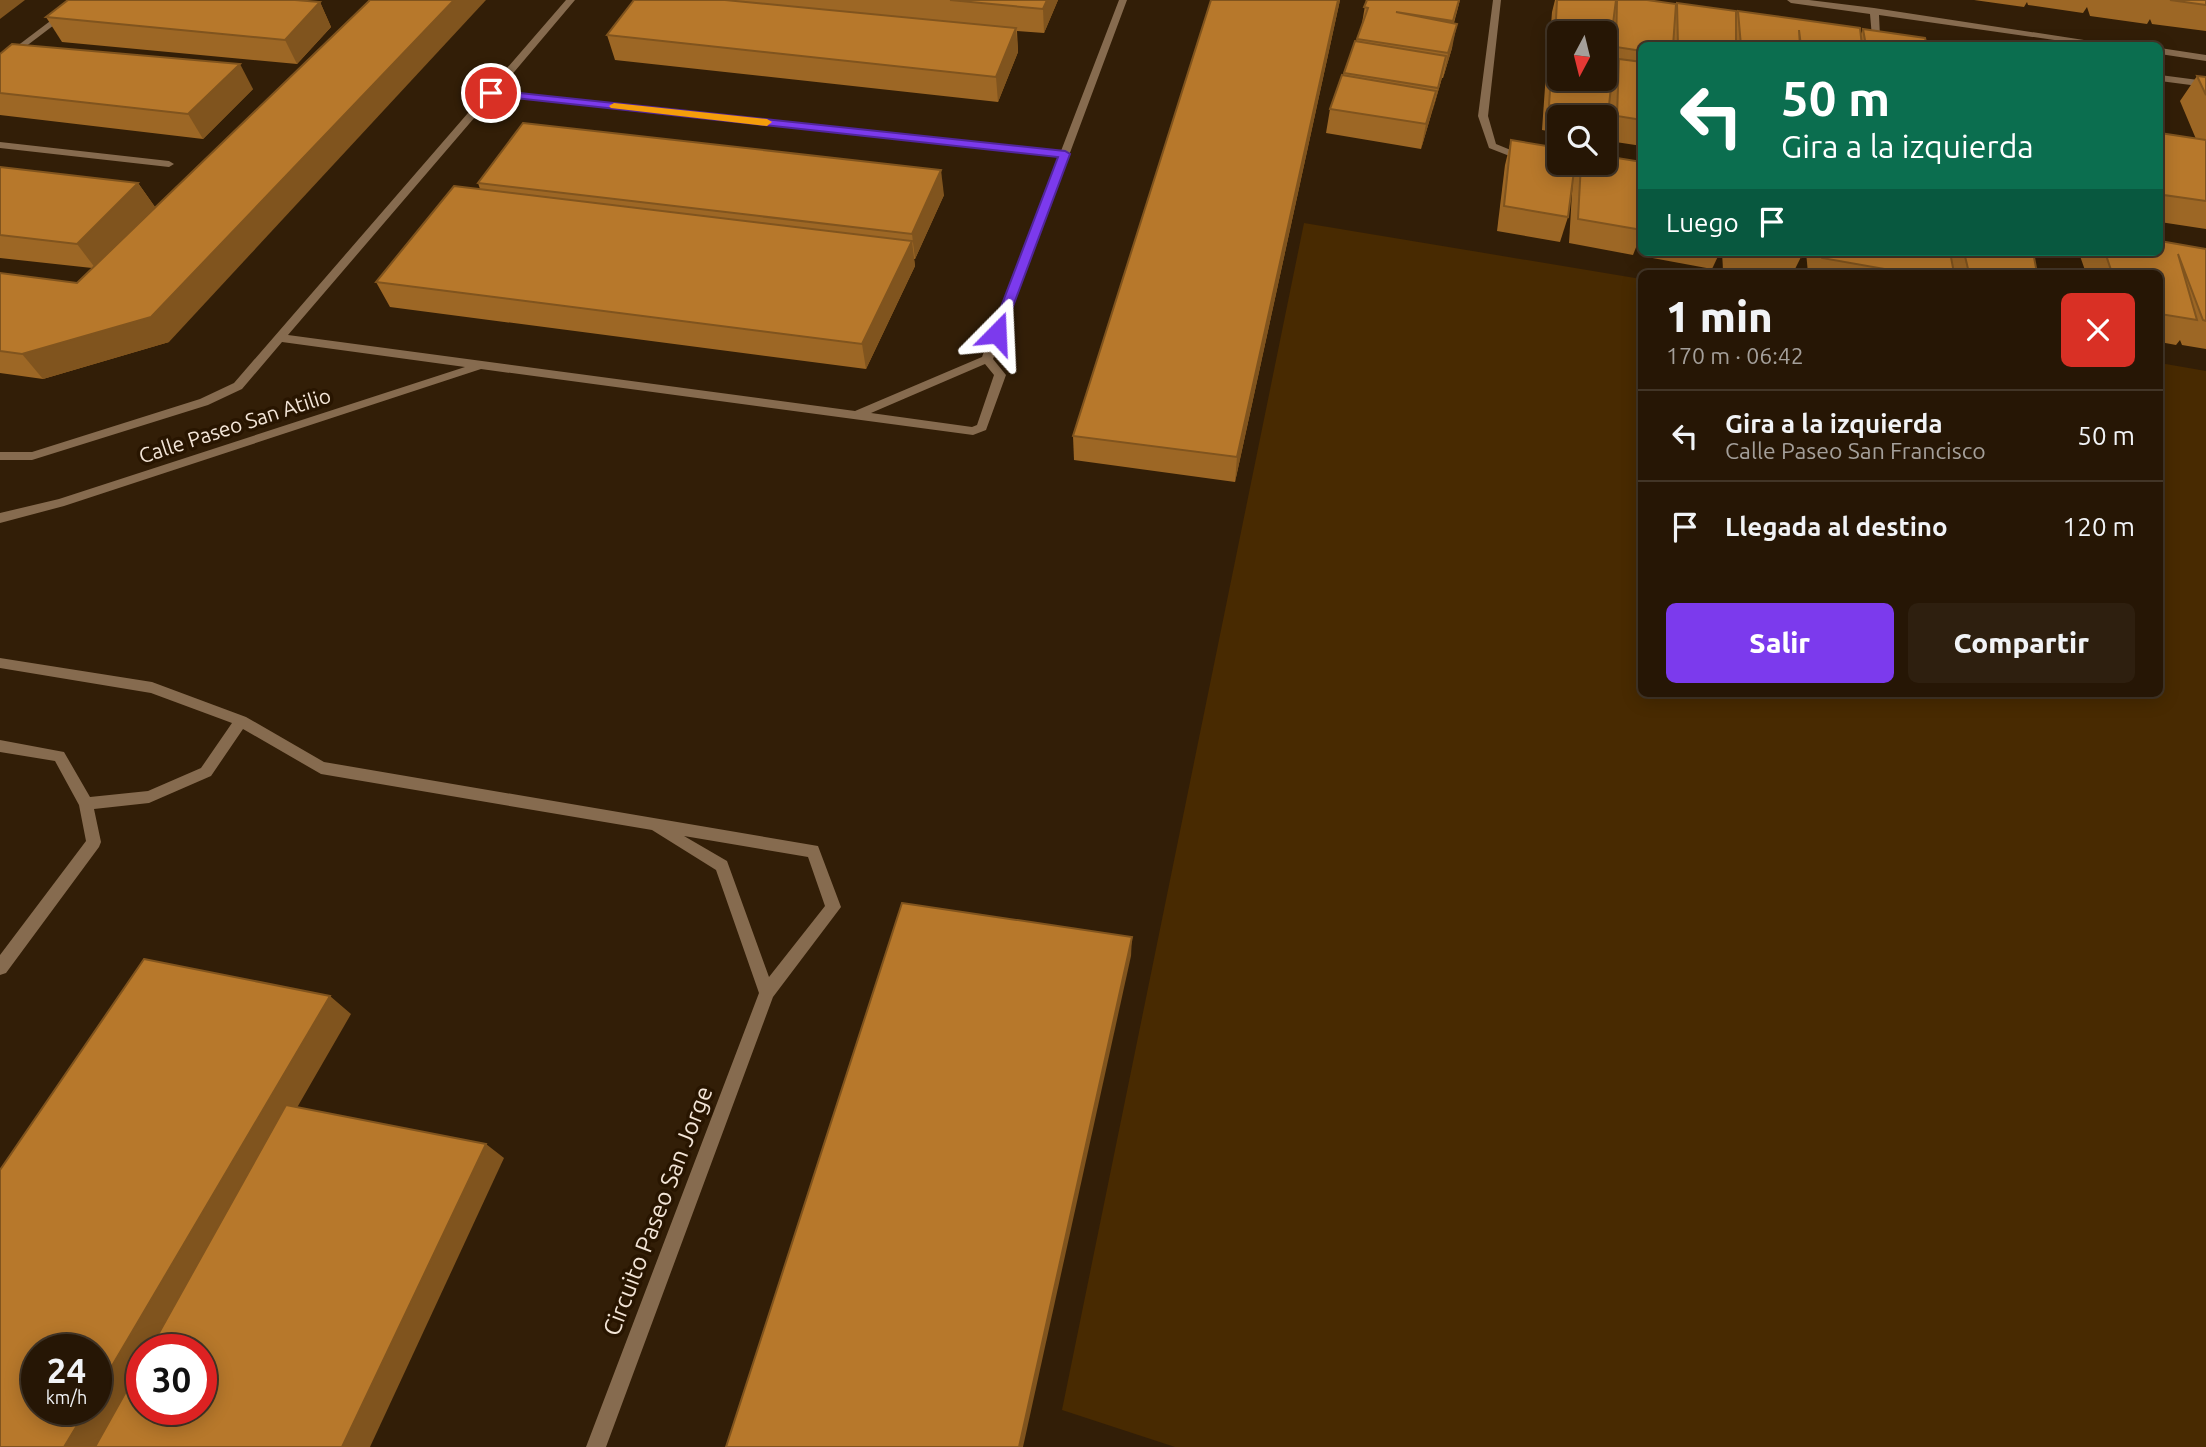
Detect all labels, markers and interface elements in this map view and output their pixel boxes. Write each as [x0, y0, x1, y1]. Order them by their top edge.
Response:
north arrow [1547, 21, 1617, 91]
map controls [1547, 21, 1617, 175]
pin [461, 63, 521, 123]
icon: left [1666, 70, 1757, 161]
text: 50 m [1781, 70, 1890, 125]
icon: arrive [472, 74, 510, 112]
button: search [1547, 105, 1617, 175]
text: Gira a la izquierda [1781, 128, 2034, 164]
icon: arrive [1753, 203, 1791, 241]
text: Luego [1666, 208, 1739, 237]
text: 1 min [1666, 293, 1773, 340]
button: close [2061, 293, 2135, 367]
position arrow [960, 296, 1034, 370]
text: 170 m · 06:42 [1666, 343, 1804, 368]
street label: Calle Paseo San Atilio [136, 383, 334, 467]
text: Gira a la izquierda [1725, 409, 1943, 438]
icon: left [1666, 417, 1704, 455]
text: 50 m [2077, 421, 2135, 450]
text: Calle Paseo San Francisco [1725, 438, 1986, 463]
icon: arrive [1666, 508, 1704, 546]
text: Llegada al destino [1725, 512, 1948, 541]
text: 120 m [2063, 512, 2135, 541]
button: Salir [1666, 603, 1894, 683]
button: Compartir [1908, 603, 2135, 683]
street label: Circuito Paseo San Jorge [597, 1082, 718, 1339]
speed limit sign: 30 [126, 1334, 217, 1425]
text: 24 [47, 1350, 86, 1390]
text: km/h [46, 1387, 87, 1407]

